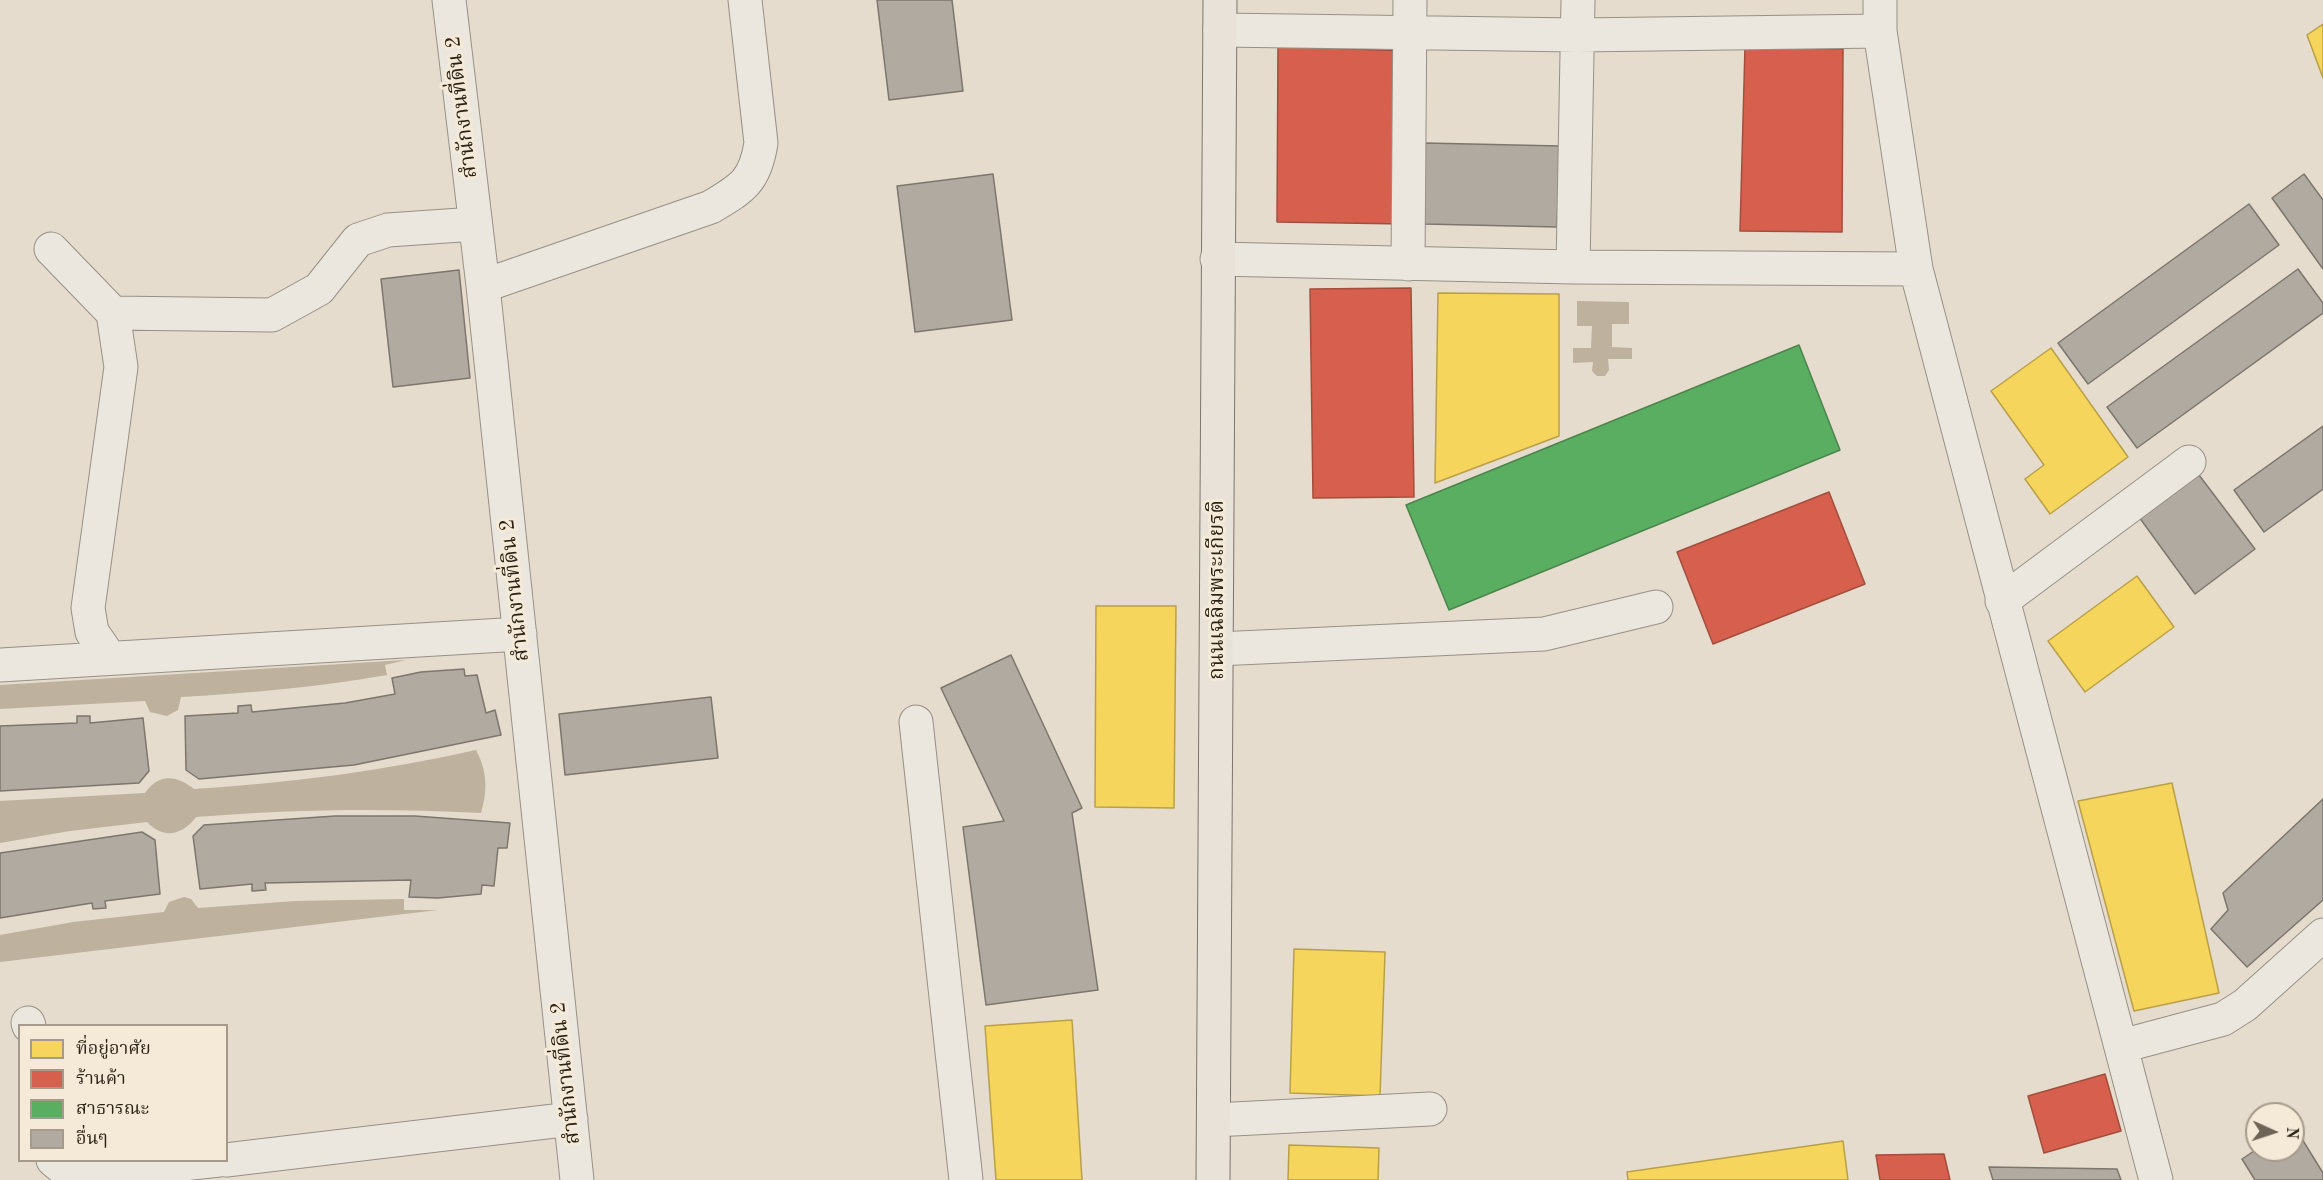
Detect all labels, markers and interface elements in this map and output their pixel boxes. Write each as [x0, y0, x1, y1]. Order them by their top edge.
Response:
street label: สำนักงานที่ดิน 2 [441, 34, 483, 180]
street label: ถนนเฉลิมพระเกียรติ [1204, 500, 1230, 680]
street label: สำนักงานที่ดิน 2 [495, 517, 535, 663]
street label: สำนักงานที่ดิน 2 [546, 1000, 586, 1146]
legend [18, 1024, 228, 1162]
text: ที่อยู่อาศัย [76, 1040, 151, 1058]
text: ร้านค้า [76, 1070, 126, 1088]
text: สาธารณะ [76, 1100, 149, 1118]
north arrow [2245, 1102, 2305, 1162]
text: N [2283, 1126, 2299, 1139]
text: อื่นๆ [76, 1130, 108, 1148]

